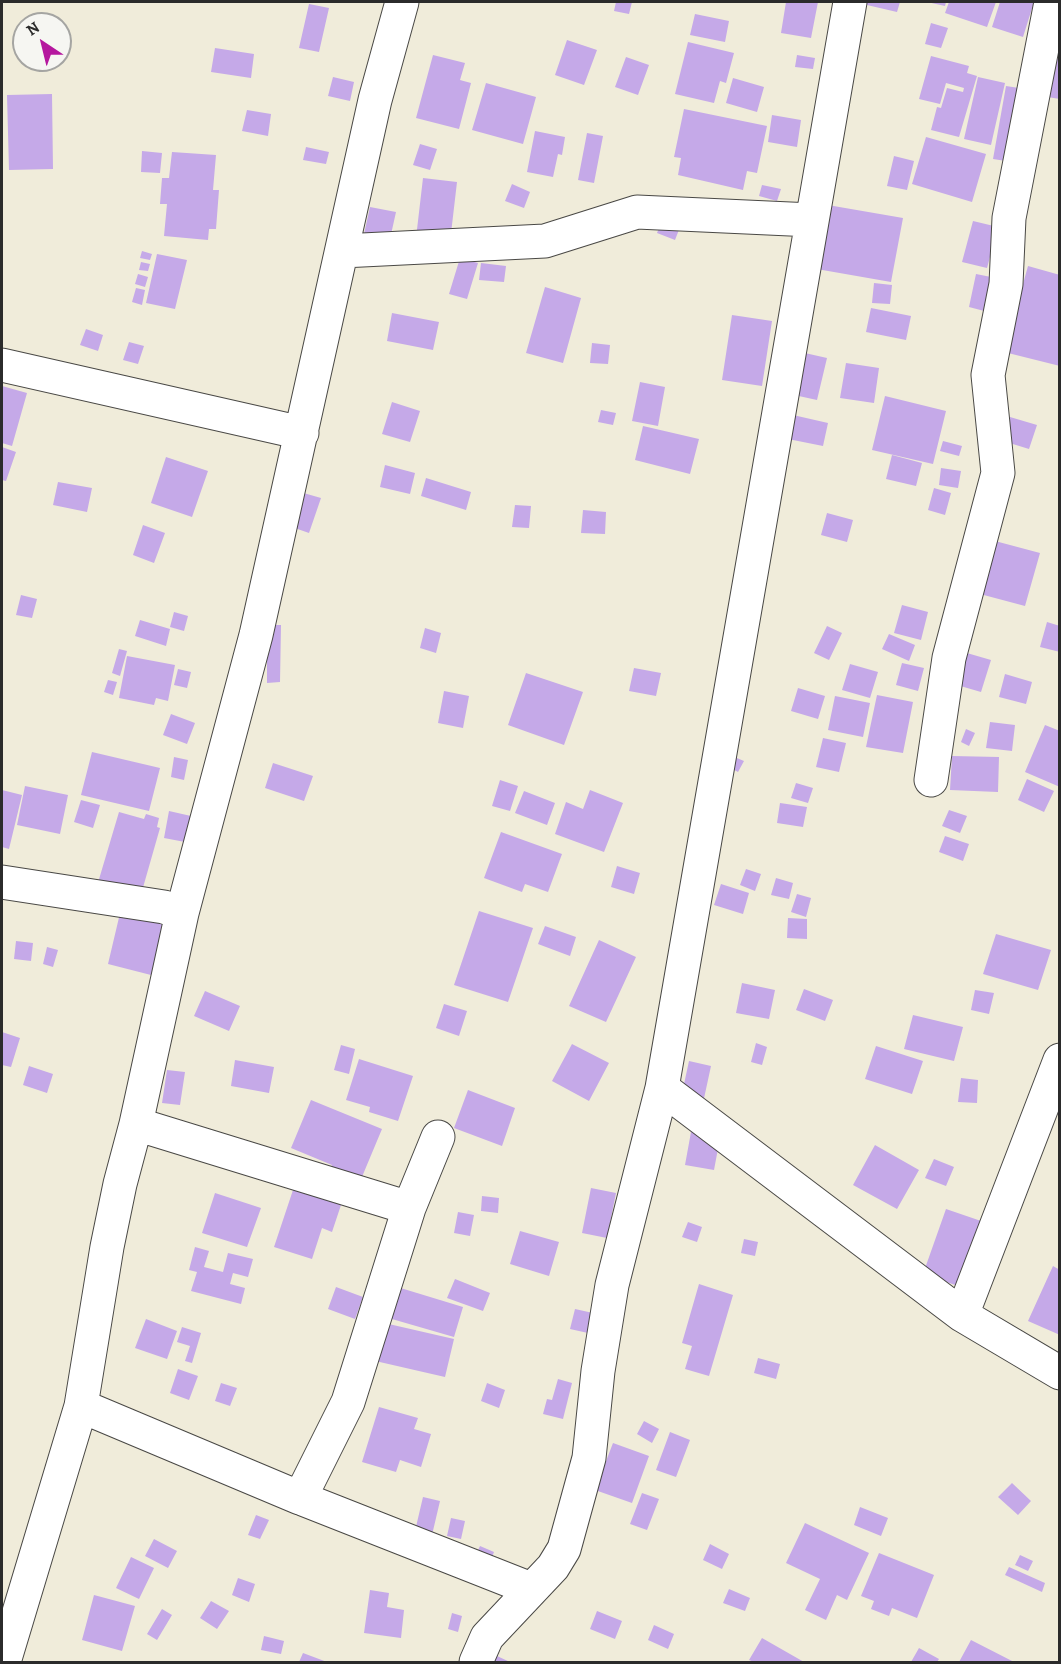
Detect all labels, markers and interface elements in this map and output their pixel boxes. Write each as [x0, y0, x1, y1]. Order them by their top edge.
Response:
north arrow [12, 12, 72, 72]
text: N [22, 17, 44, 41]

